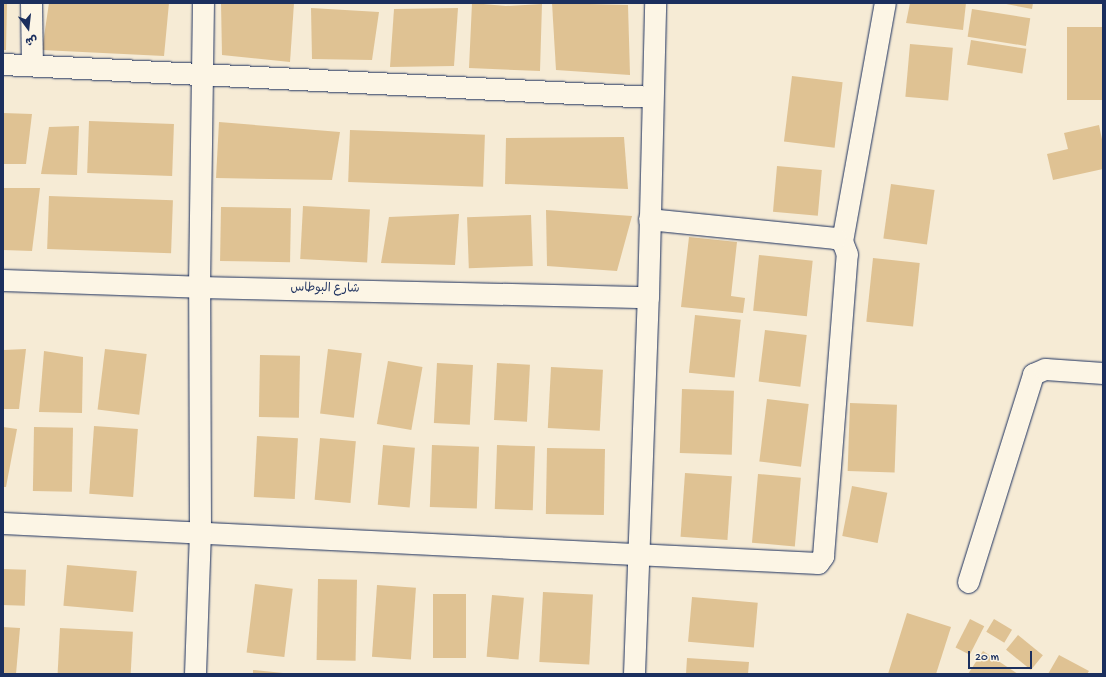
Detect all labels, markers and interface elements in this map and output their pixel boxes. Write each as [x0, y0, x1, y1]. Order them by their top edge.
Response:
north arrow [8, 8, 48, 48]
text: ش [24, 32, 39, 47]
street label: شارع البوطاس [290, 282, 360, 298]
scale bar [970, 643, 1034, 669]
text: 20 m [975, 651, 999, 665]

